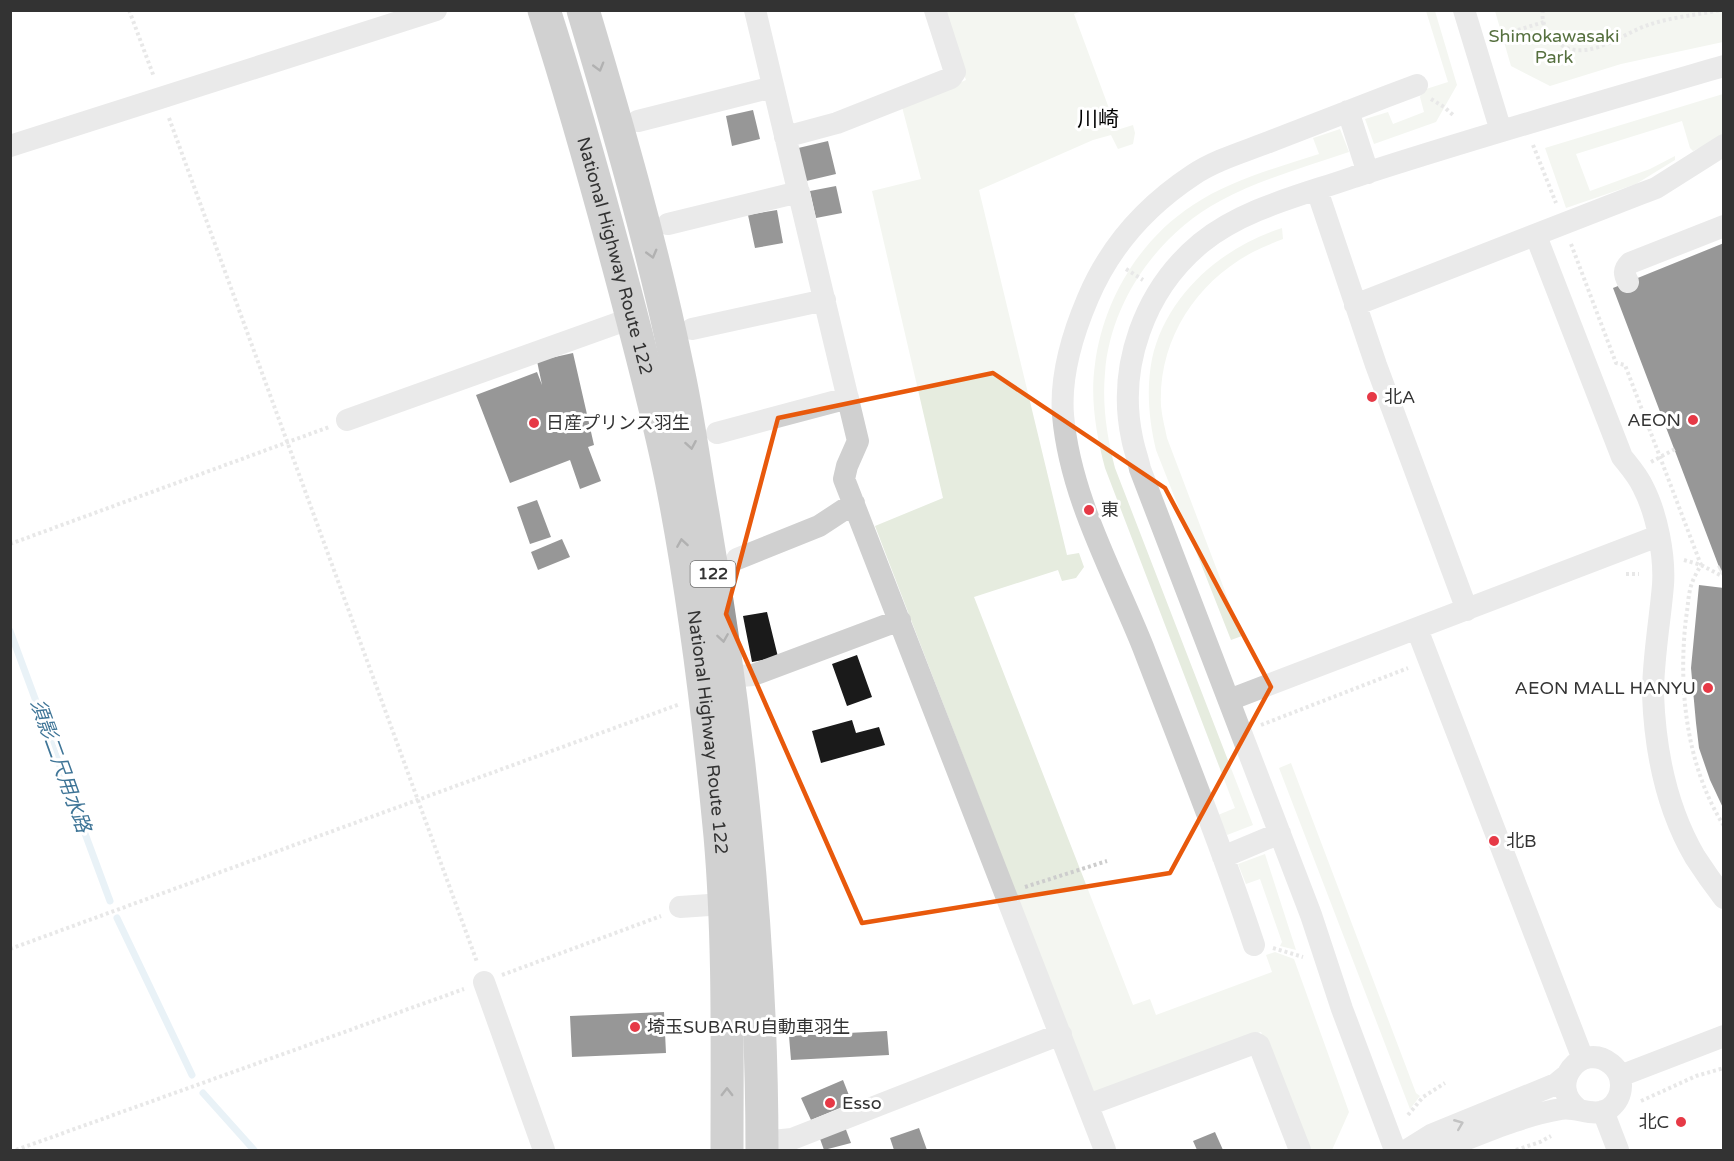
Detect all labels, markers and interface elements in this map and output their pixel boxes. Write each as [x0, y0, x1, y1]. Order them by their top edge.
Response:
park label: Shimokawasaki Park [1489, 25, 1619, 68]
one-way arrow [592, 61, 604, 72]
district label: 川崎 [1077, 107, 1119, 132]
street label: National Highway Route 122 [572, 134, 657, 377]
one-way arrow [644, 249, 657, 259]
place label: 北A [1384, 386, 1415, 408]
marker: 北A [1365, 390, 1379, 404]
place label: AEON [1627, 409, 1681, 431]
place label: 日産プリンス羽生 [546, 412, 690, 434]
marker: AEON [1686, 413, 1700, 427]
marker: 日産プリンス羽生 [527, 416, 541, 430]
one-way arrow [684, 440, 697, 450]
place label: 東 [1101, 499, 1119, 521]
marker: 東 [1082, 503, 1096, 517]
one-way arrow [676, 538, 688, 547]
road number: 122 [690, 561, 736, 587]
street label: National Highway Route 122 [683, 609, 732, 855]
one-way arrow [716, 633, 728, 642]
place label: AEON MALL HANYU [1515, 677, 1696, 699]
marker: AEON MALL HANYU [1701, 681, 1715, 695]
water label: 須影二尺用水路 [25, 696, 96, 838]
place label: 北B [1506, 830, 1536, 852]
marker: 北B [1487, 834, 1501, 848]
place label: 埼玉SUBARU自動車羽生 [647, 1016, 850, 1038]
marker: 埼玉SUBARU自動車羽生 [628, 1020, 642, 1034]
one-way arrow [721, 1088, 733, 1097]
place label: Esso [842, 1092, 882, 1114]
marker: Esso [823, 1096, 837, 1110]
place label: 北C [1638, 1111, 1669, 1133]
marker: 北C [1674, 1115, 1688, 1129]
one-way arrow [1453, 1119, 1464, 1131]

